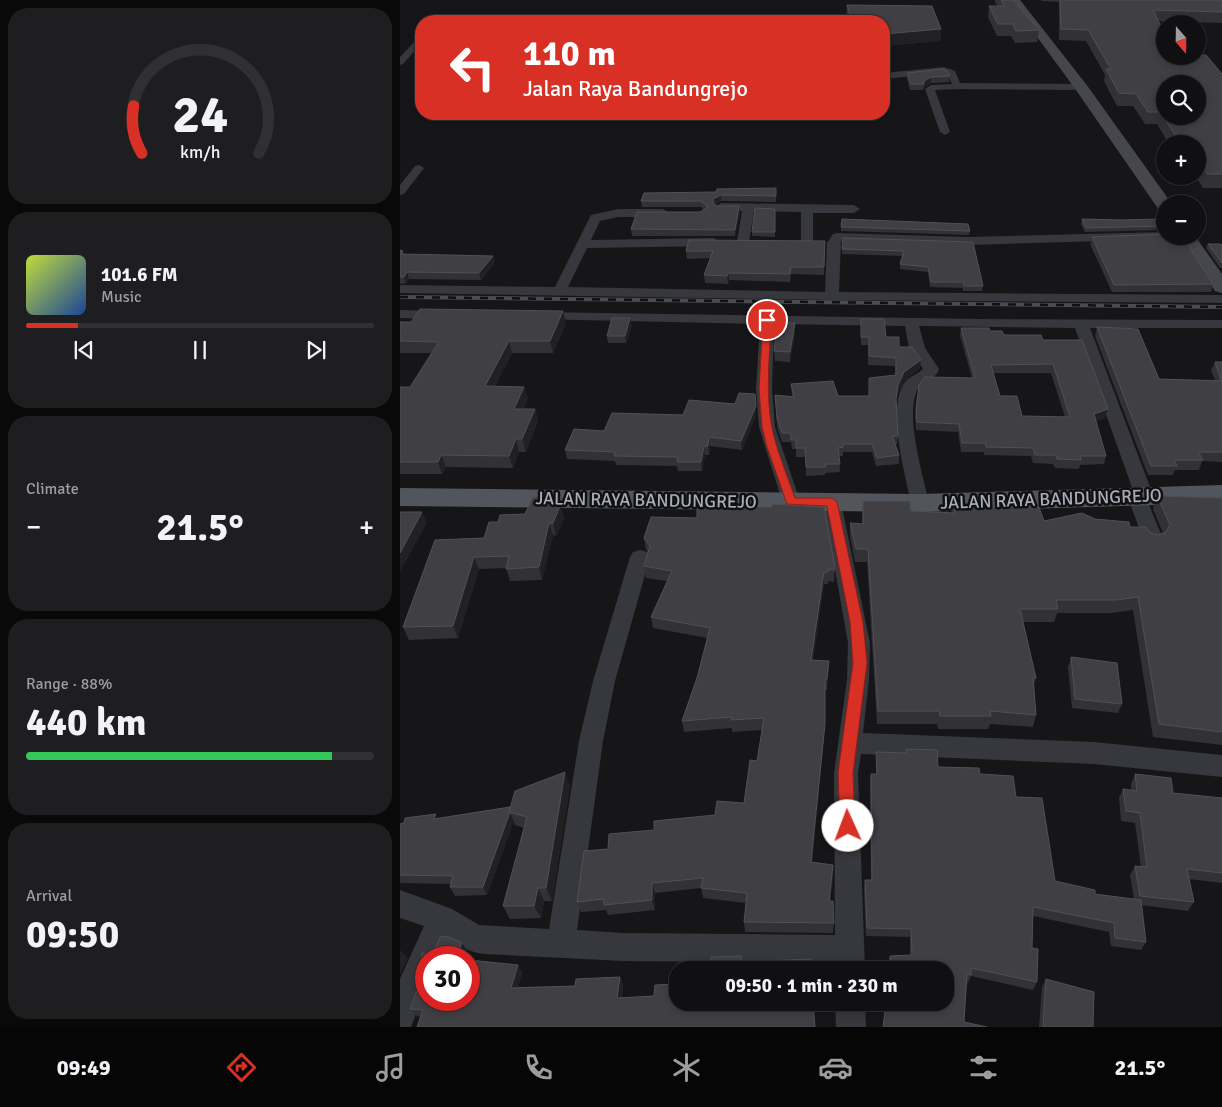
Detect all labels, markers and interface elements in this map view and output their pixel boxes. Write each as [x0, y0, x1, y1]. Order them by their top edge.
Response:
north arrow [1156, 15, 1206, 65]
map controls [1156, 15, 1206, 245]
text: 110 m [523, 32, 616, 75]
icon: left [440, 35, 505, 100]
text: Jalan Raya Bandungrejo [523, 75, 748, 102]
button: search [1156, 75, 1206, 125]
text: 24 [172, 83, 228, 147]
button: + [1156, 135, 1206, 185]
text: km/h [180, 141, 220, 163]
button: − [1156, 195, 1206, 245]
text: 101.6 FM [101, 263, 178, 287]
text: Music [101, 287, 142, 307]
pin [746, 299, 788, 341]
icon: arrive [753, 306, 781, 334]
icon: previous [70, 336, 98, 364]
icon: pause [186, 336, 214, 364]
icon: next [302, 336, 330, 364]
text: Climate [26, 479, 79, 499]
street label: JALAN RAYA BANDUNGREJO [940, 484, 1162, 514]
street label: JALAN RAYA BANDUNGREJO [535, 487, 757, 513]
text: 21.5° [156, 504, 244, 551]
text: − [26, 510, 41, 544]
text: + [359, 510, 374, 544]
text: Range · 88% [26, 674, 112, 694]
text: 440 km [26, 699, 147, 746]
position arrow [821, 799, 873, 851]
text: Arrival [26, 886, 72, 906]
text: 09:50 [26, 911, 119, 958]
speed limit sign: 30 [415, 946, 480, 1011]
text: 09:50 · 1 min · 230 m [725, 974, 898, 998]
icon: directions [224, 1050, 259, 1085]
icon: music [373, 1050, 408, 1085]
icon: phone [521, 1050, 556, 1085]
icon: climate [669, 1050, 704, 1085]
icon: car [818, 1050, 853, 1085]
icon: filters [966, 1050, 1001, 1085]
text: 09:49 [57, 1054, 111, 1081]
text: 21.5° [1115, 1054, 1165, 1081]

